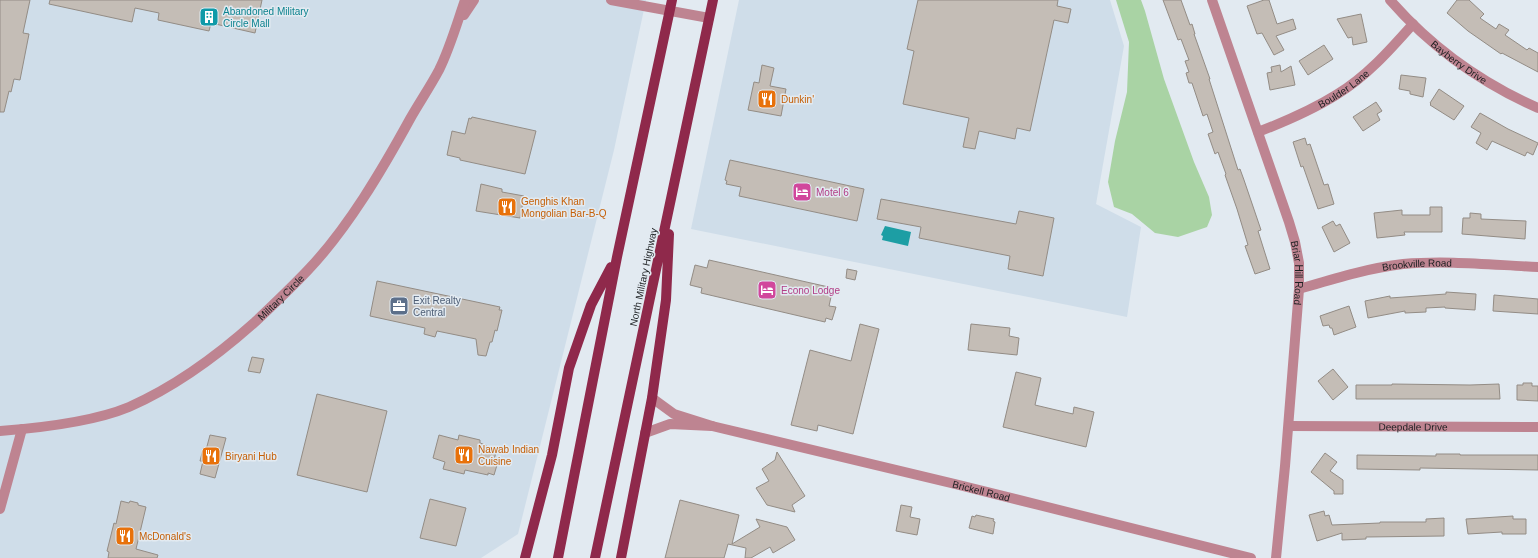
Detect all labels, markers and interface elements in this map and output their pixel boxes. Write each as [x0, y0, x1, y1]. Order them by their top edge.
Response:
building icon: Abandoned Military Circle Mall [198, 6, 220, 28]
place label: Abandoned Military Circle Mall [223, 6, 309, 29]
street label: Bayberry Drive [1429, 38, 1489, 86]
street label: Boulder Lane [1316, 67, 1372, 110]
restaurant icon: Dunkin' [756, 88, 778, 110]
place label: Dunkin' [781, 94, 814, 105]
hotel icon: Motel 6 [791, 181, 813, 203]
place label: Motel 6 [816, 187, 849, 198]
restaurant icon: Genghis Khan Mongolian Bar-B-Q [496, 196, 518, 218]
place label: Genghis Khan Mongolian Bar-B-Q [521, 196, 607, 219]
street label: North Military Highway [628, 227, 659, 327]
street label: Briar Hill Road [1289, 240, 1304, 305]
street label: Brookville Road [1381, 257, 1452, 273]
street label: Military Circle [256, 272, 307, 322]
hotel icon: Econo Lodge [756, 279, 778, 301]
place label: Econo Lodge [781, 285, 840, 296]
office icon: Exit Realty Central [388, 295, 410, 317]
place label: Exit Realty Central [413, 295, 461, 318]
street label: Deepdale Drive [1378, 421, 1448, 433]
restaurant icon: Nawab Indian Cuisine [453, 444, 475, 466]
place label: Nawab Indian Cuisine [478, 444, 539, 467]
restaurant icon: Biryani Hub [200, 445, 222, 467]
place label: Biryani Hub [225, 451, 277, 462]
street label: Brickell Road [951, 479, 1011, 504]
restaurant icon: McDonald's [114, 525, 136, 547]
place label: McDonald's [139, 531, 191, 542]

